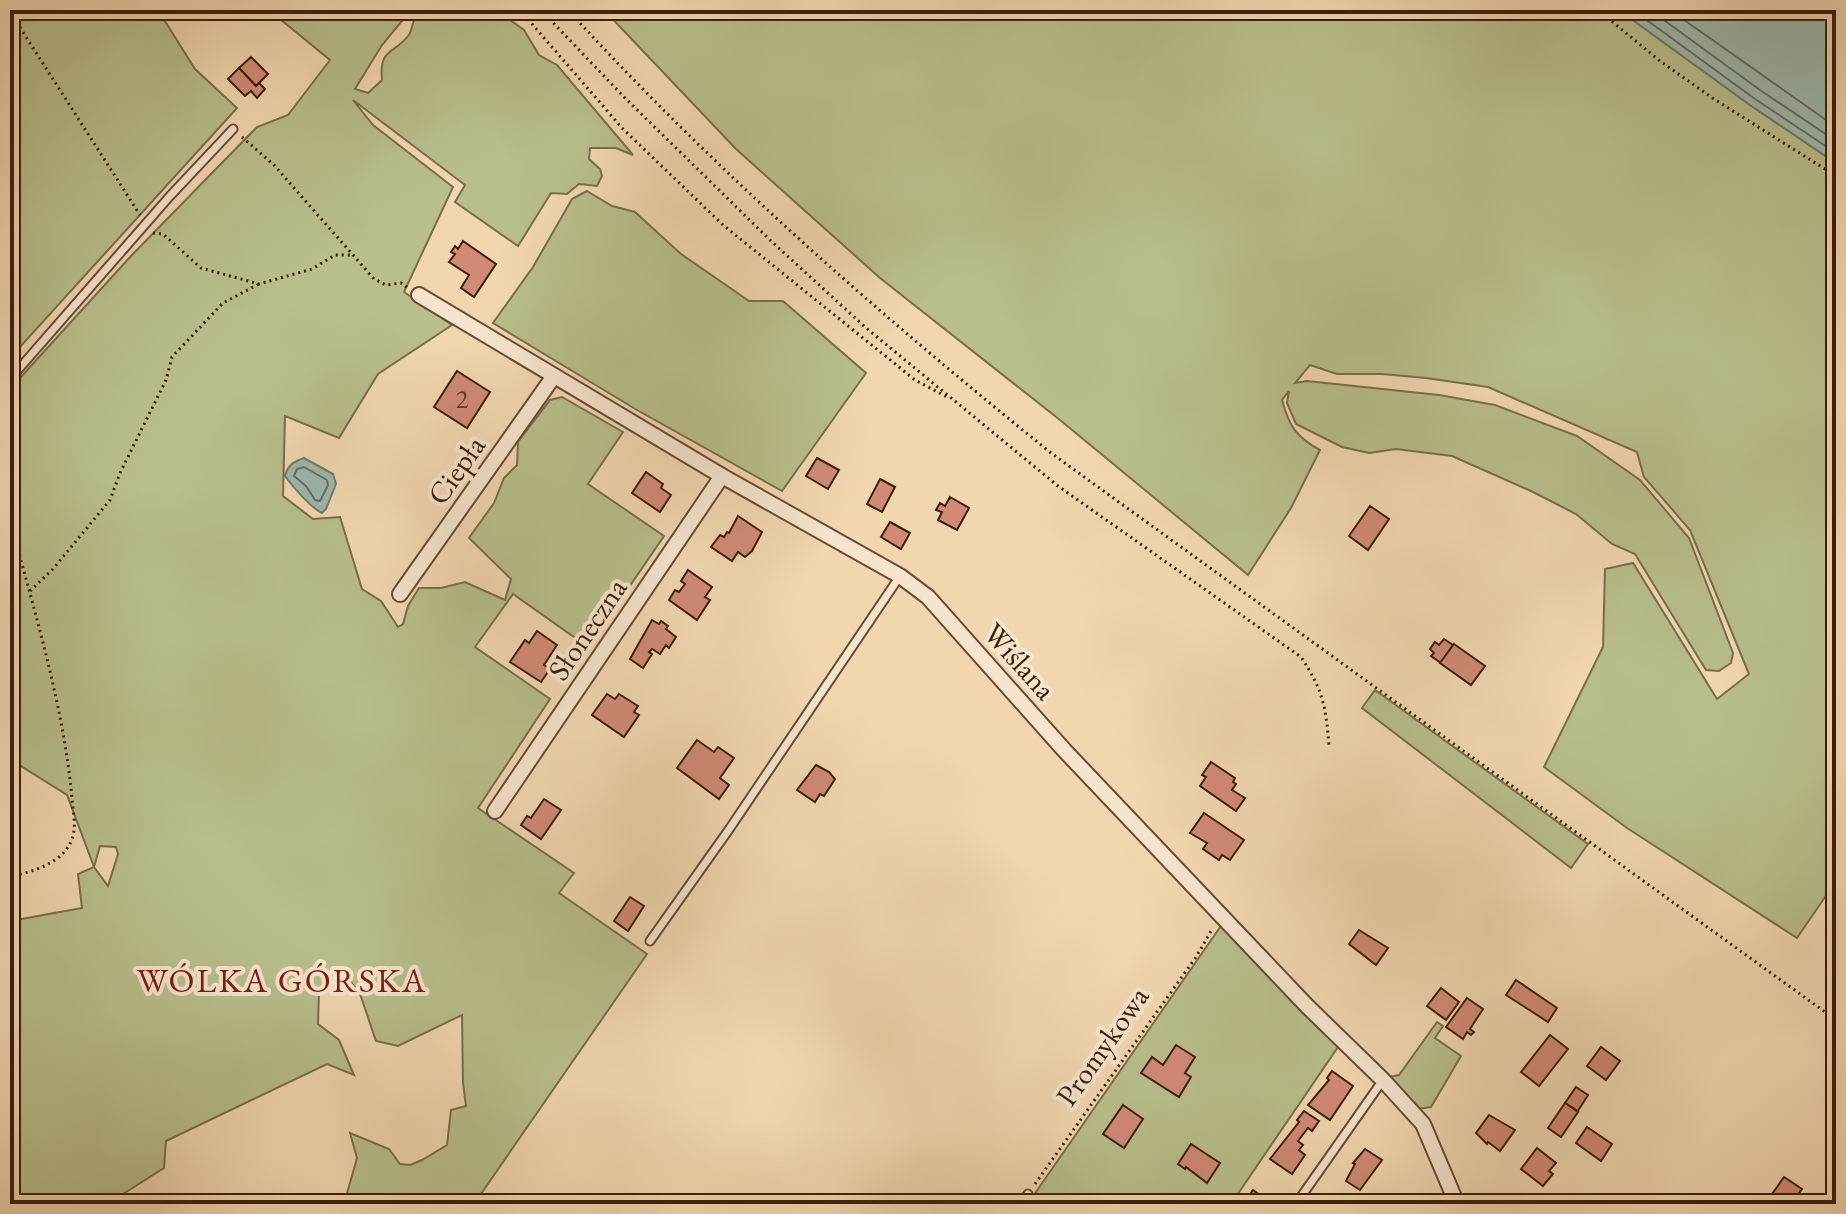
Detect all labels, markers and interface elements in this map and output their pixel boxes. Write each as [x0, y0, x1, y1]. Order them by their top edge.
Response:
house number: 2 [456, 382, 469, 416]
street label: Ciepła [418, 428, 494, 512]
street label: Słoneczna [539, 570, 635, 688]
street label: Wiślana [975, 614, 1065, 708]
district label: WÓLKA GÓRSKA [137, 958, 427, 1002]
street label: Promykowa [1047, 979, 1157, 1113]

